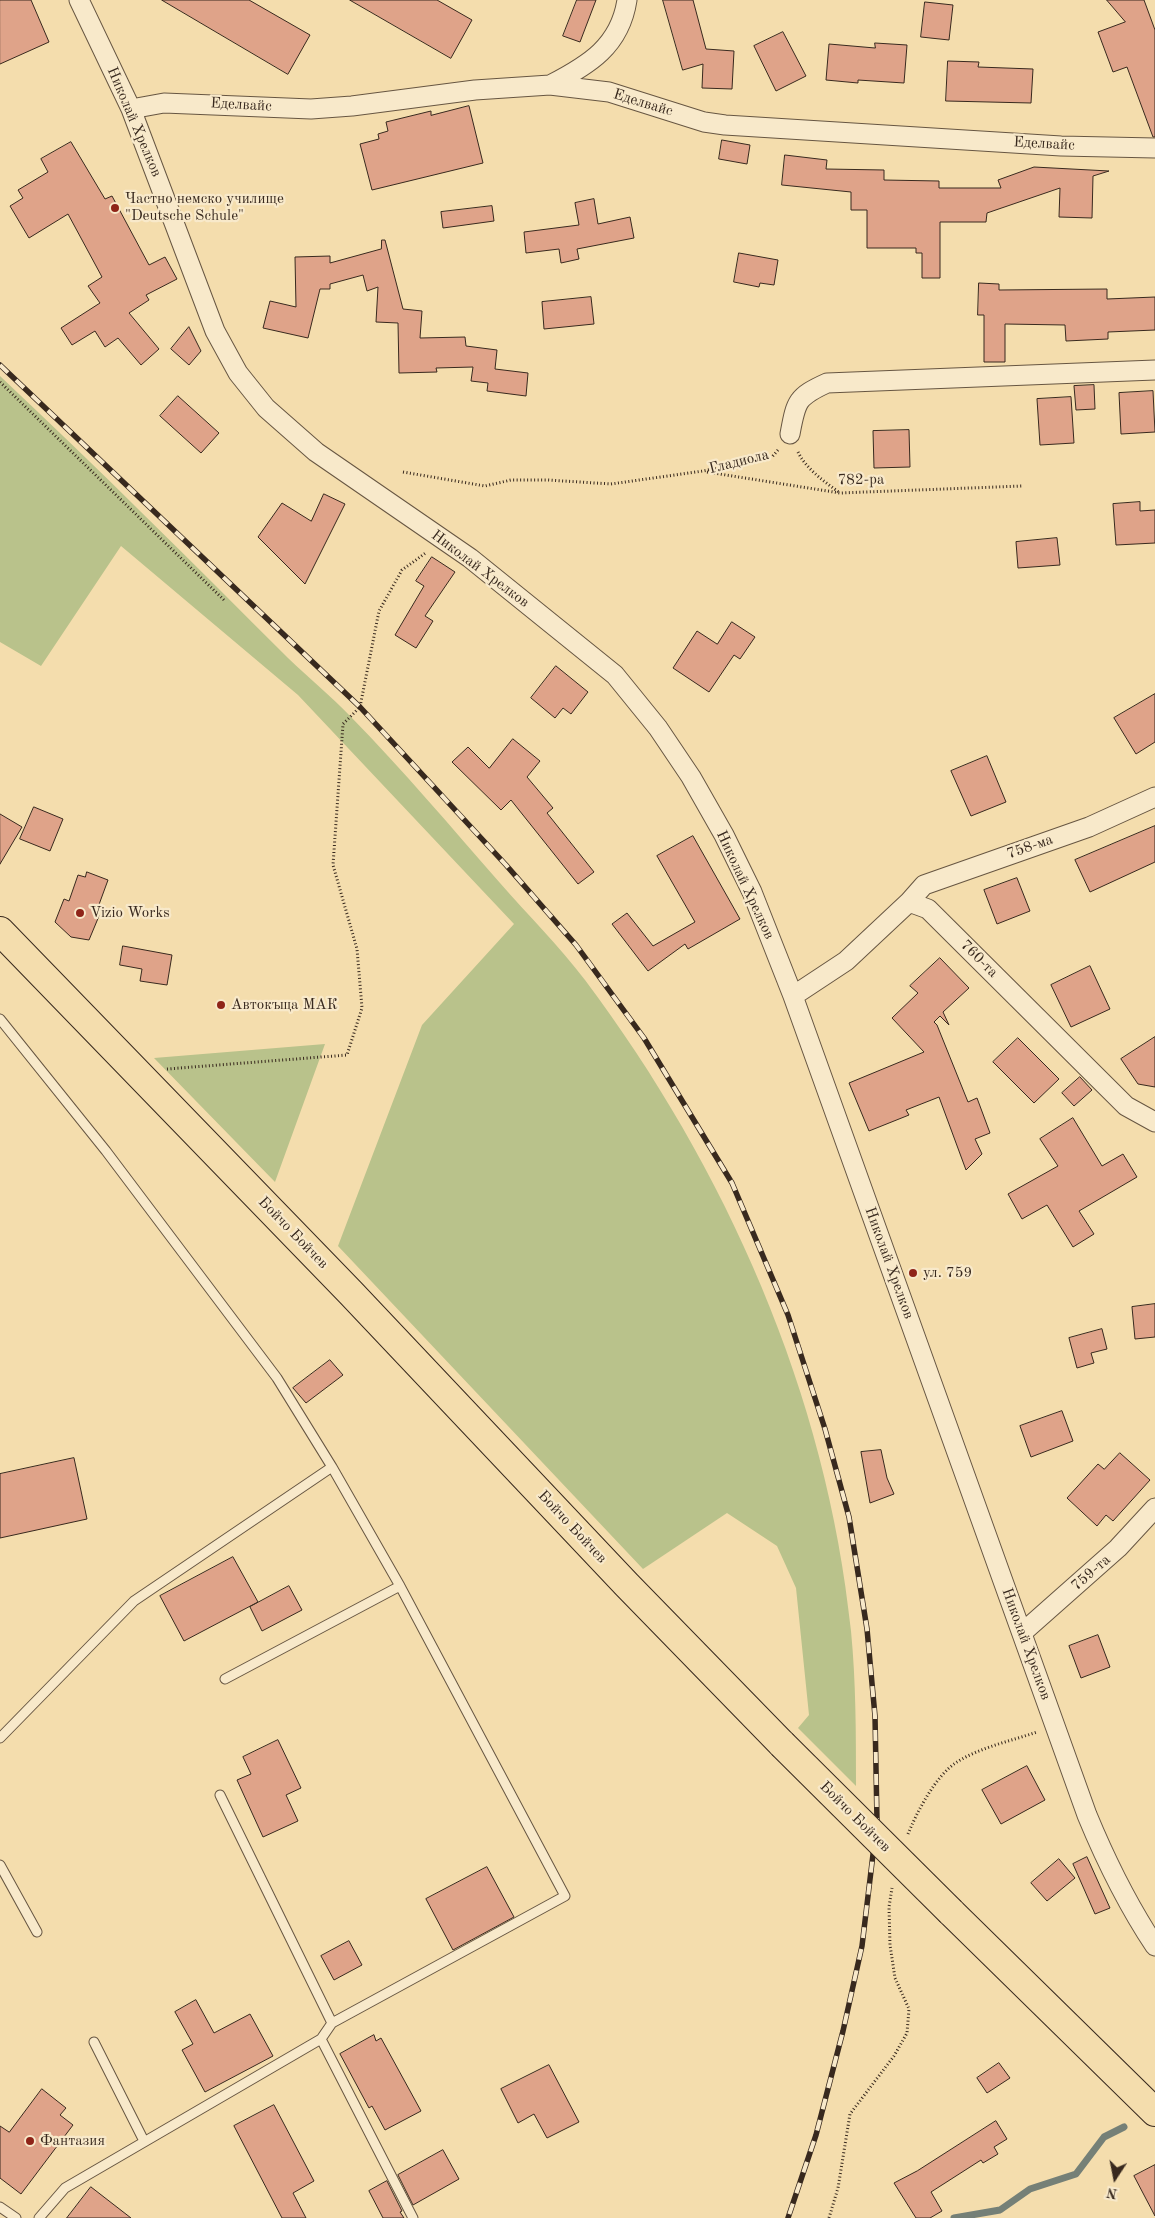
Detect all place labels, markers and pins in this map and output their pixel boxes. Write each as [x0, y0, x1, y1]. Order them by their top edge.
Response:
place label: Частно немско училище "Deutsche Schule" [125, 190, 284, 225]
marker: Частно немско училище "Deutsche Schule" [109, 202, 121, 214]
place label: Vizio Works [90, 904, 170, 922]
marker: Vizio Works [74, 907, 86, 919]
place label: Автокъща МАК [231, 996, 338, 1014]
marker: Автокъща МАК [215, 999, 227, 1011]
place label: ул. 759 [923, 1264, 972, 1282]
marker: ул. 759 [907, 1267, 919, 1279]
place label: Фантазия [40, 2132, 105, 2150]
marker: Фантазия [24, 2135, 36, 2147]

